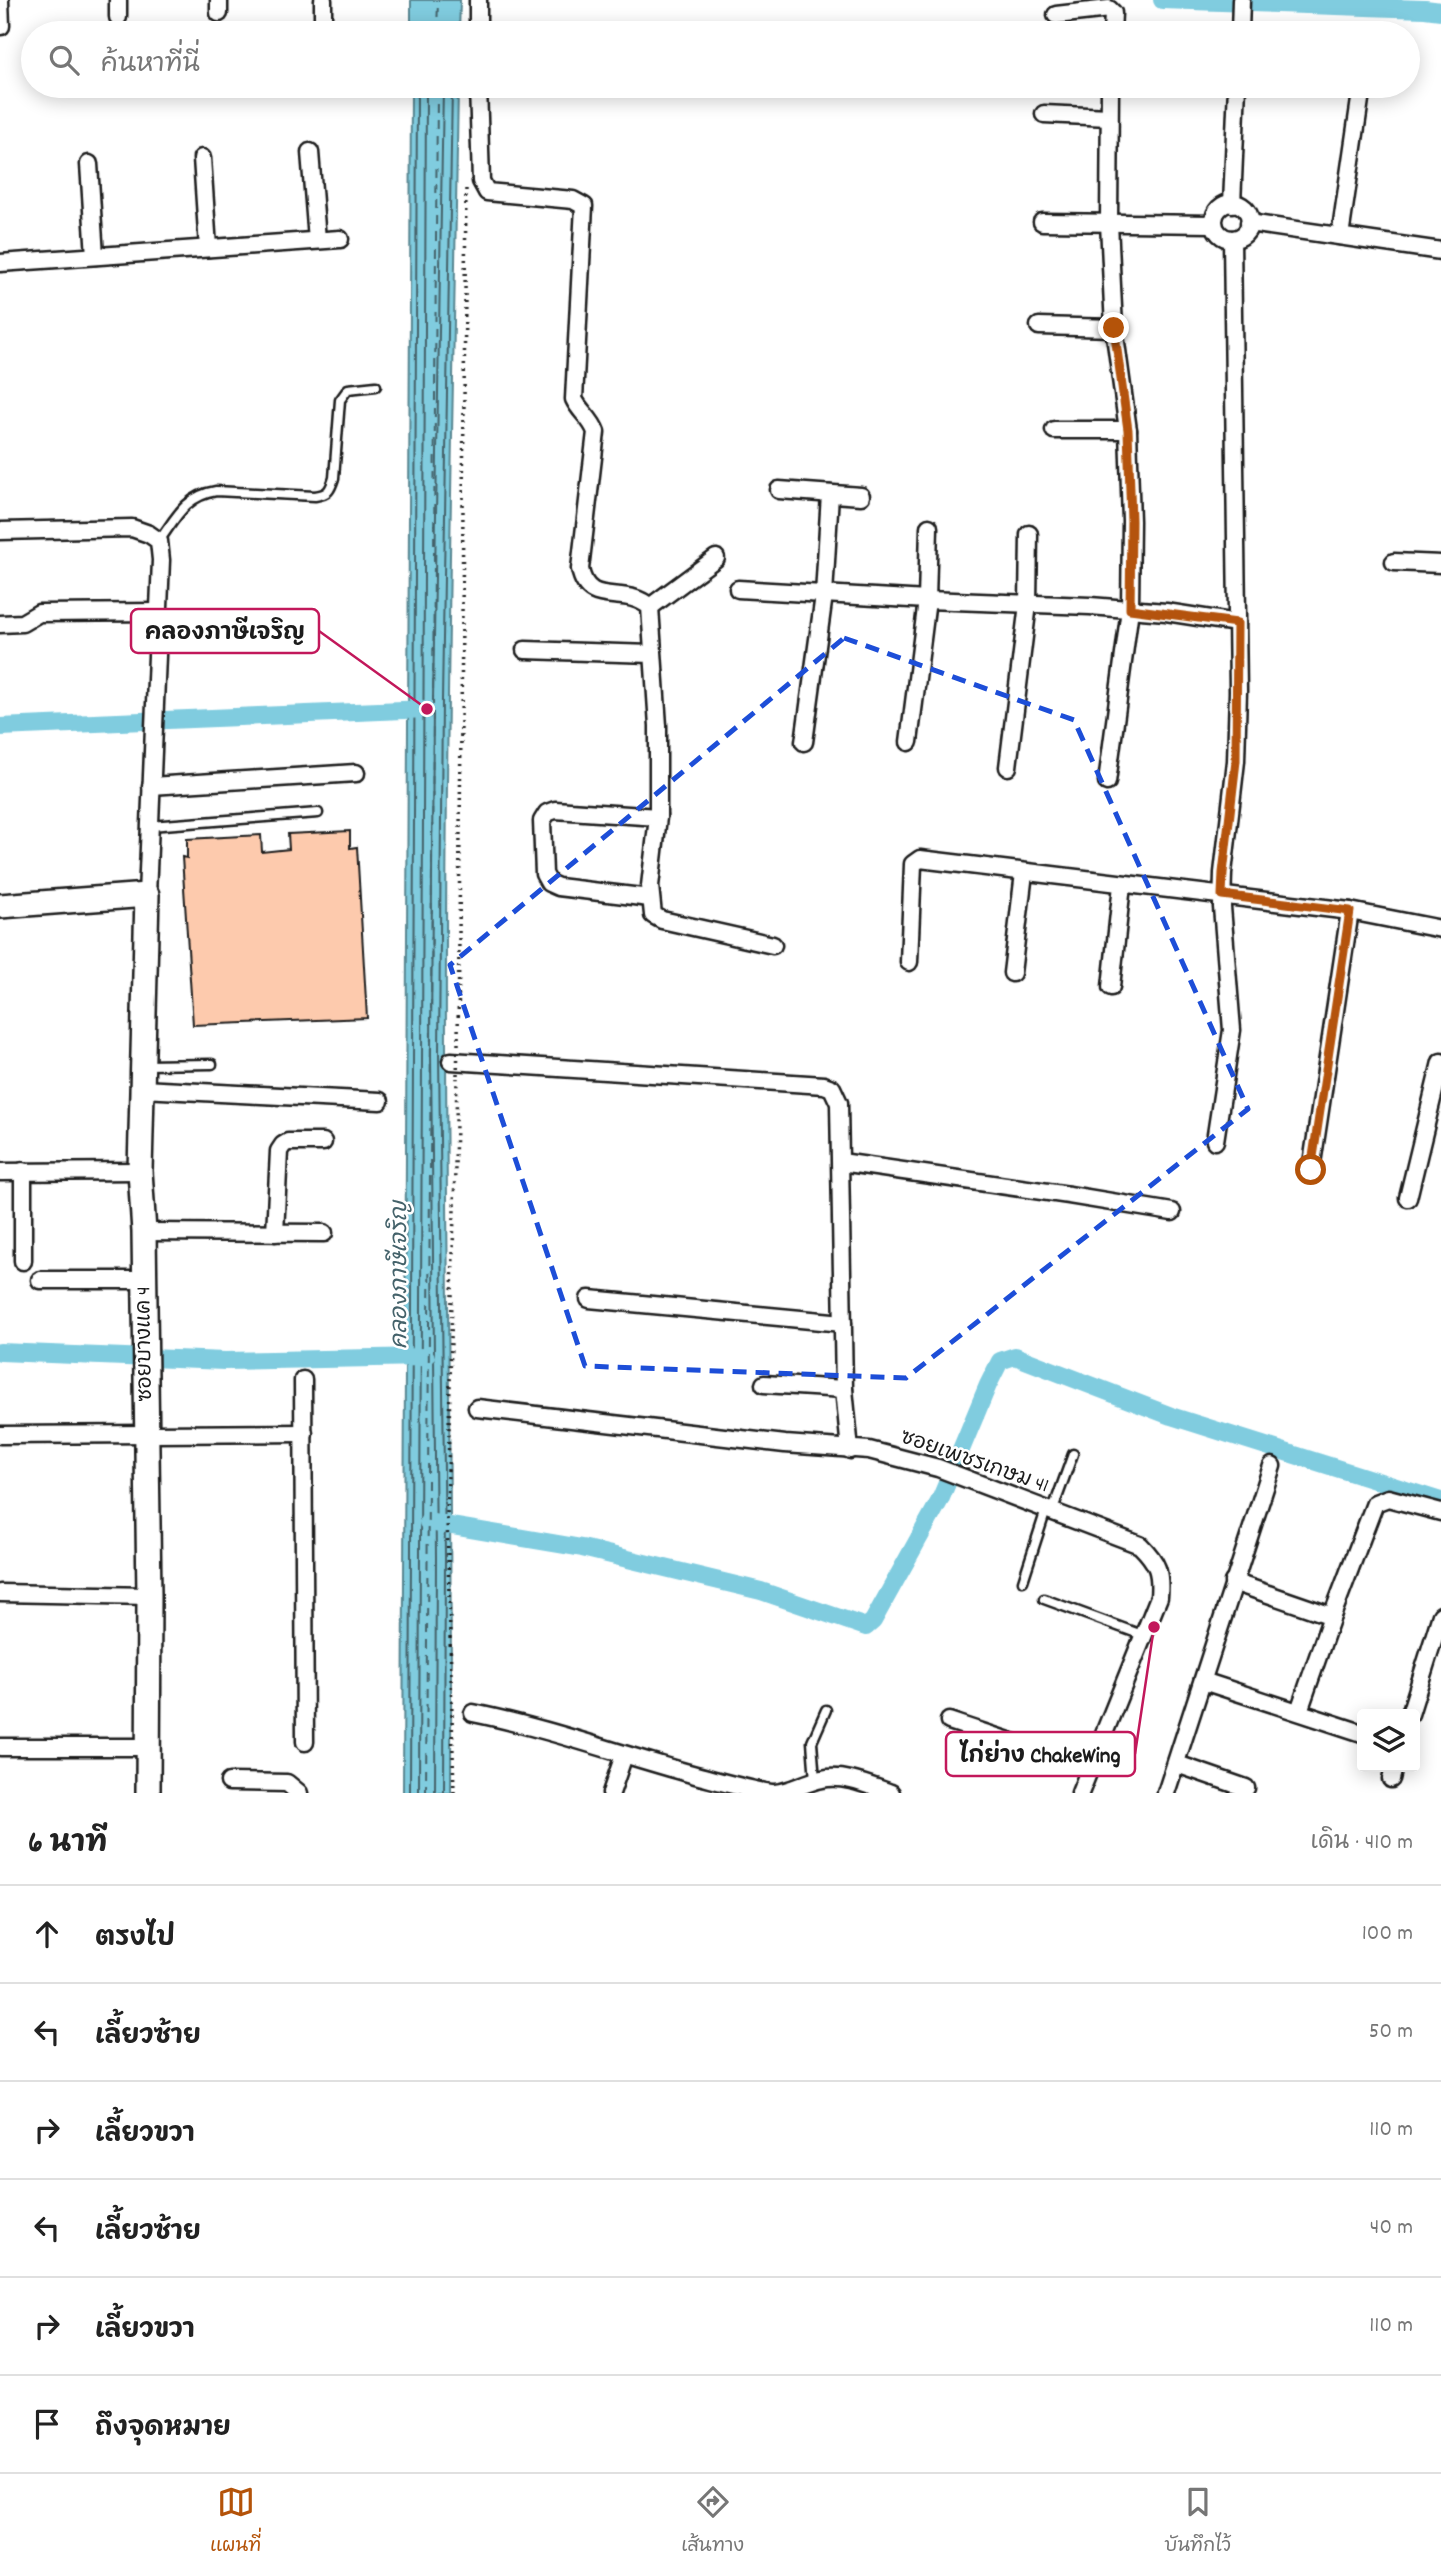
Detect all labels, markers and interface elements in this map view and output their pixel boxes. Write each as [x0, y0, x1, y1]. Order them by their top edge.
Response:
search box [21, 21, 1420, 98]
icon: search [45, 41, 83, 79]
text: ค้นหาที่นี่ [101, 47, 200, 84]
route end [1098, 312, 1129, 343]
callout: คลองภาษีเจริญ [131, 609, 319, 653]
text: คลองภาษีเจริญ [145, 616, 305, 651]
route start [1295, 1154, 1326, 1185]
water label: คลองภาษีเจริญ [384, 1199, 418, 1349]
street label: ซอยบางแค 4 [130, 1286, 162, 1402]
street label: ซอยเพชรเกษม 41 [896, 1424, 1052, 1502]
map controls [1357, 1709, 1420, 1772]
button: layers [1357, 1709, 1420, 1772]
callout: ไก่ย่าง ChakeWing [946, 1732, 1135, 1776]
text: ไก่ย่าง ChakeWing [959, 1739, 1120, 1774]
text: 6 นาที [28, 1824, 107, 1867]
text: เดิน · 410 m [1311, 1827, 1413, 1860]
icon: ahead [28, 1915, 66, 1953]
text: 100 m [1362, 1918, 1413, 1951]
text: ตรงไป [95, 1921, 175, 1958]
icon: left [28, 2013, 66, 2051]
text: 50 m [1369, 2016, 1413, 2049]
text: เลี้ยวซ้าย [95, 2019, 201, 2056]
icon: right [28, 2111, 66, 2149]
text: 110 m [1369, 2114, 1413, 2147]
text: เลี้ยวขวา [95, 2117, 195, 2154]
icon: left [28, 2209, 66, 2247]
text: 40 m [1370, 2212, 1413, 2245]
text: เลี้ยวซ้าย [95, 2215, 201, 2252]
icon: right [28, 2307, 66, 2345]
text: 110 m [1369, 2310, 1413, 2343]
text: เลี้ยวขวา [95, 2313, 195, 2350]
icon: arrive [28, 2405, 66, 2443]
text: ถึงจุดหมาย [95, 2411, 231, 2448]
tab: แผนที่ [210, 2483, 261, 2561]
tab: เส้นทาง [681, 2483, 744, 2561]
tab: บันทึกไว้ [1164, 2483, 1231, 2561]

